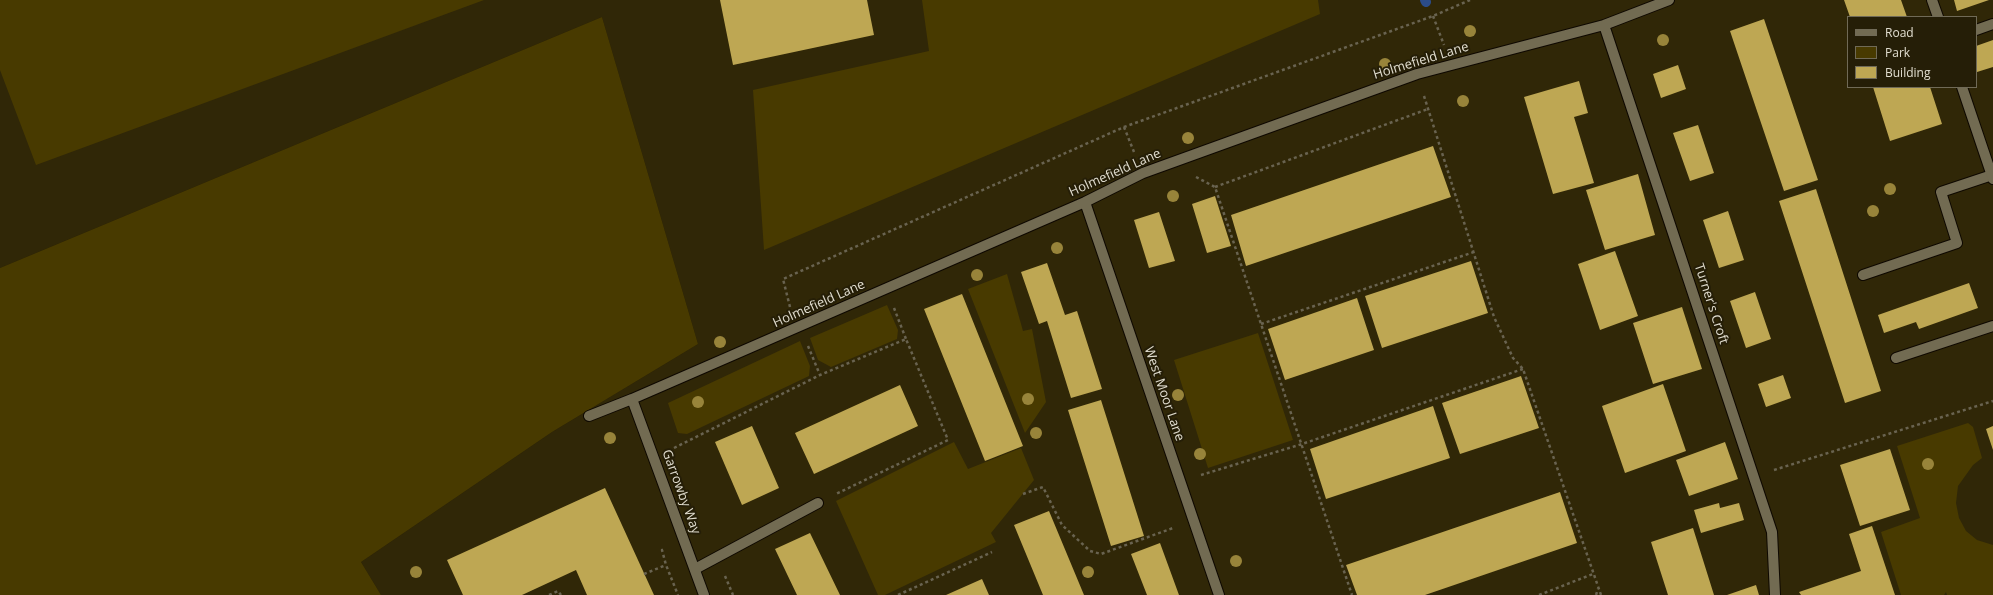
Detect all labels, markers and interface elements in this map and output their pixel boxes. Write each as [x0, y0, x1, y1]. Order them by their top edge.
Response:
legend [1847, 16, 1977, 88]
text: Road [1885, 24, 1914, 41]
street label: Holmefield Lane [1371, 39, 1471, 83]
text: Park [1885, 44, 1910, 61]
text: Building [1885, 64, 1930, 81]
street label: Holmefield Lane [1067, 146, 1163, 200]
street label: Turner's Croft [1691, 262, 1731, 346]
street label: Holmefield Lane [771, 277, 867, 331]
street label: West Moor Lane [1141, 345, 1187, 443]
street label: Garrowby Way [658, 448, 704, 536]

